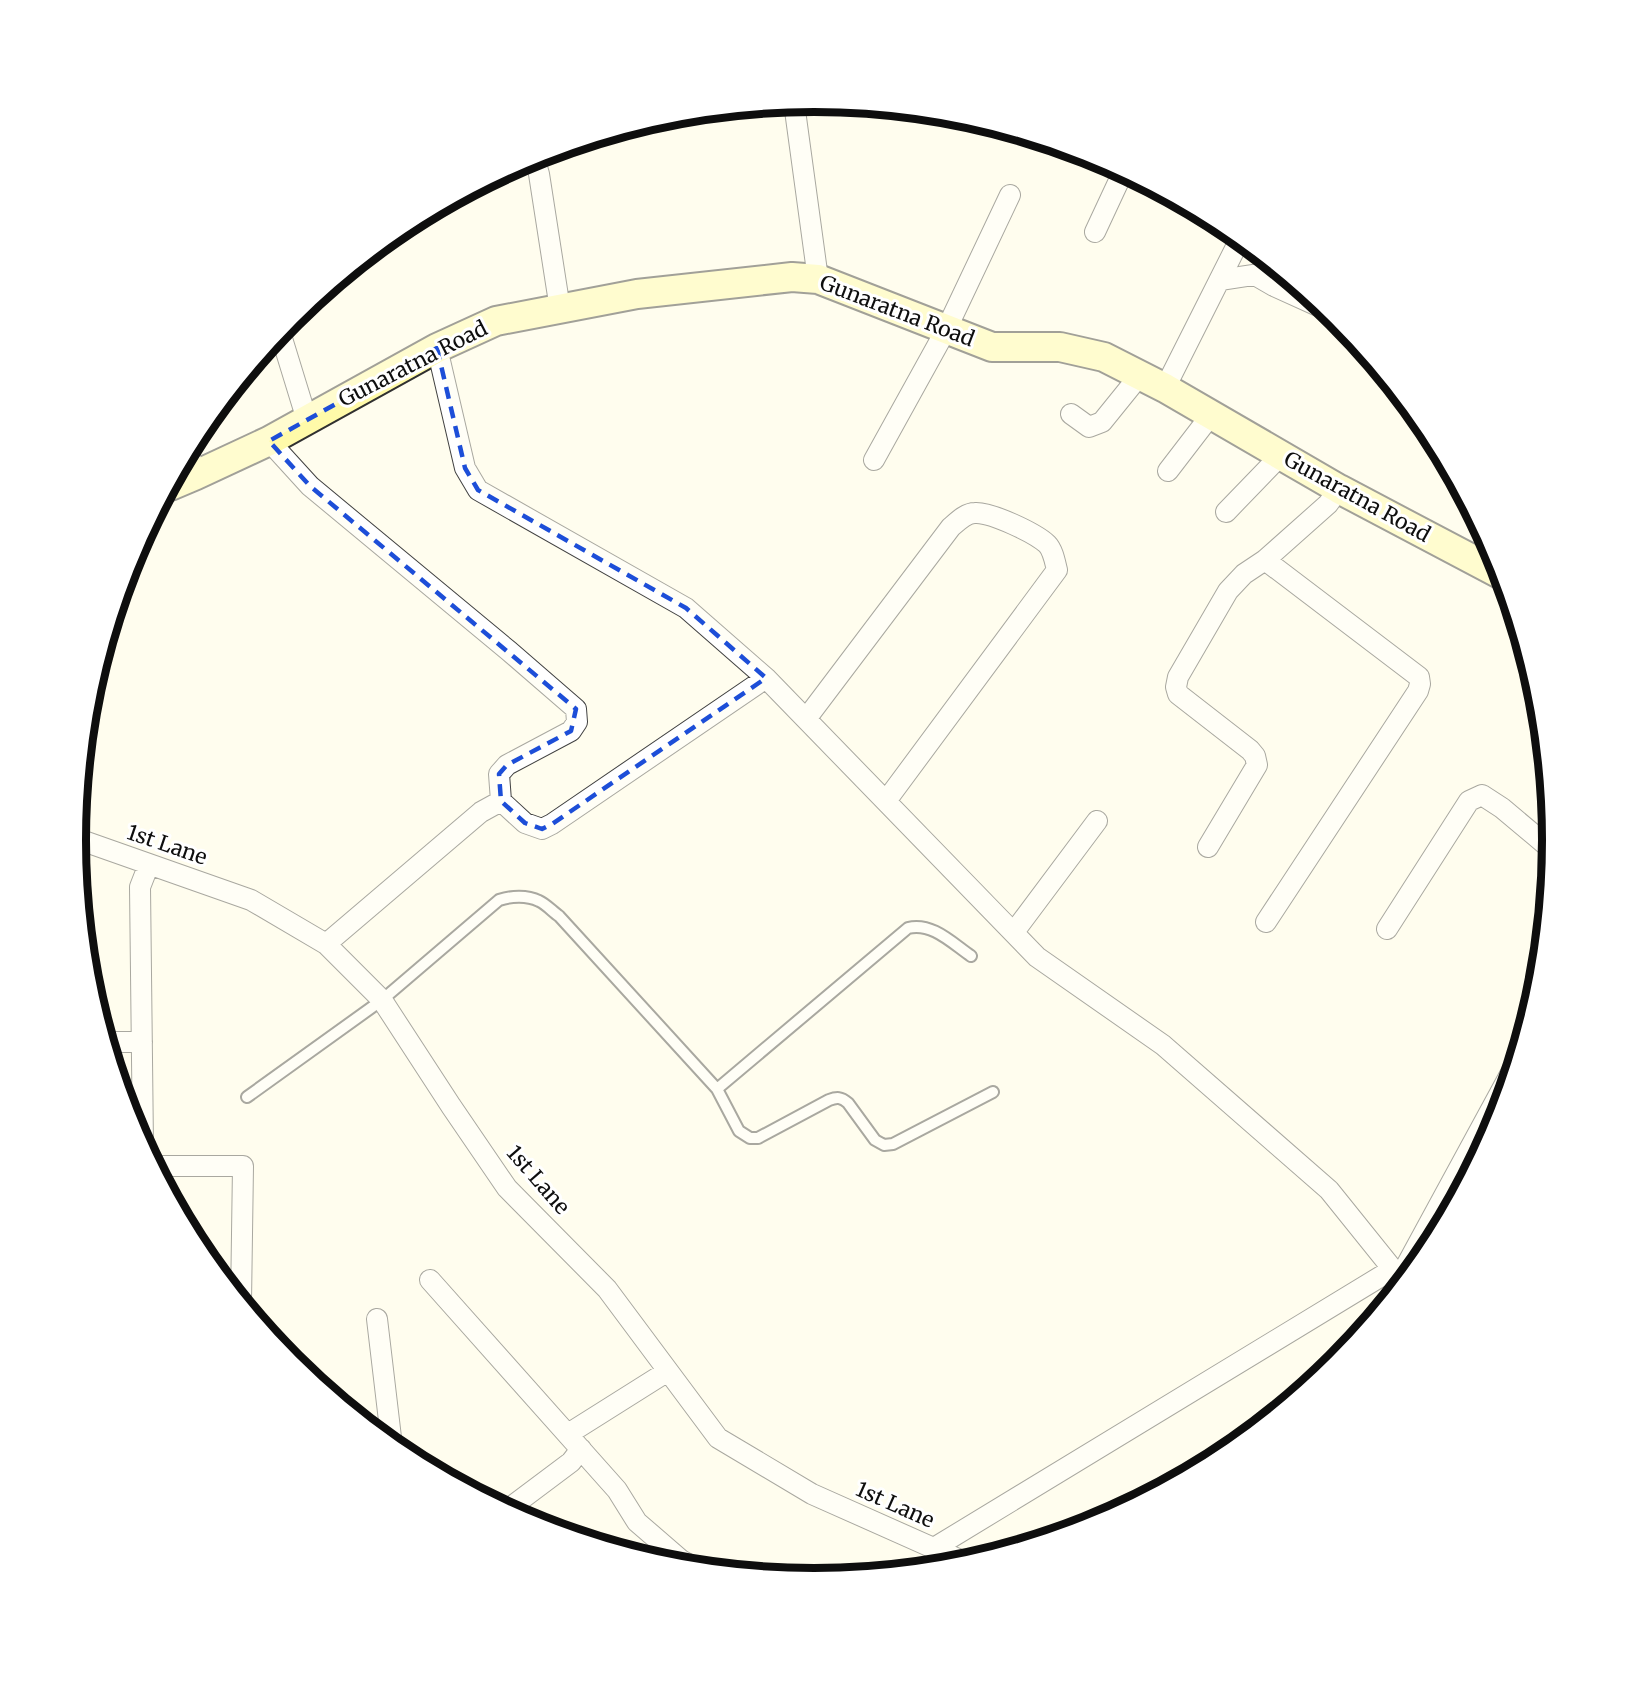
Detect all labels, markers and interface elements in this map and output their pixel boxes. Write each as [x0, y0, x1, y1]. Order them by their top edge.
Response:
street label: Gunaratna Road [816, 269, 979, 353]
street label: Gunaratna Road [334, 314, 492, 413]
street label: Gunaratna Road [1279, 445, 1436, 548]
street label: 1st Lane [124, 818, 211, 871]
street label: 1st Lane [501, 1140, 576, 1220]
street label: 1st Lane [852, 1475, 939, 1534]

